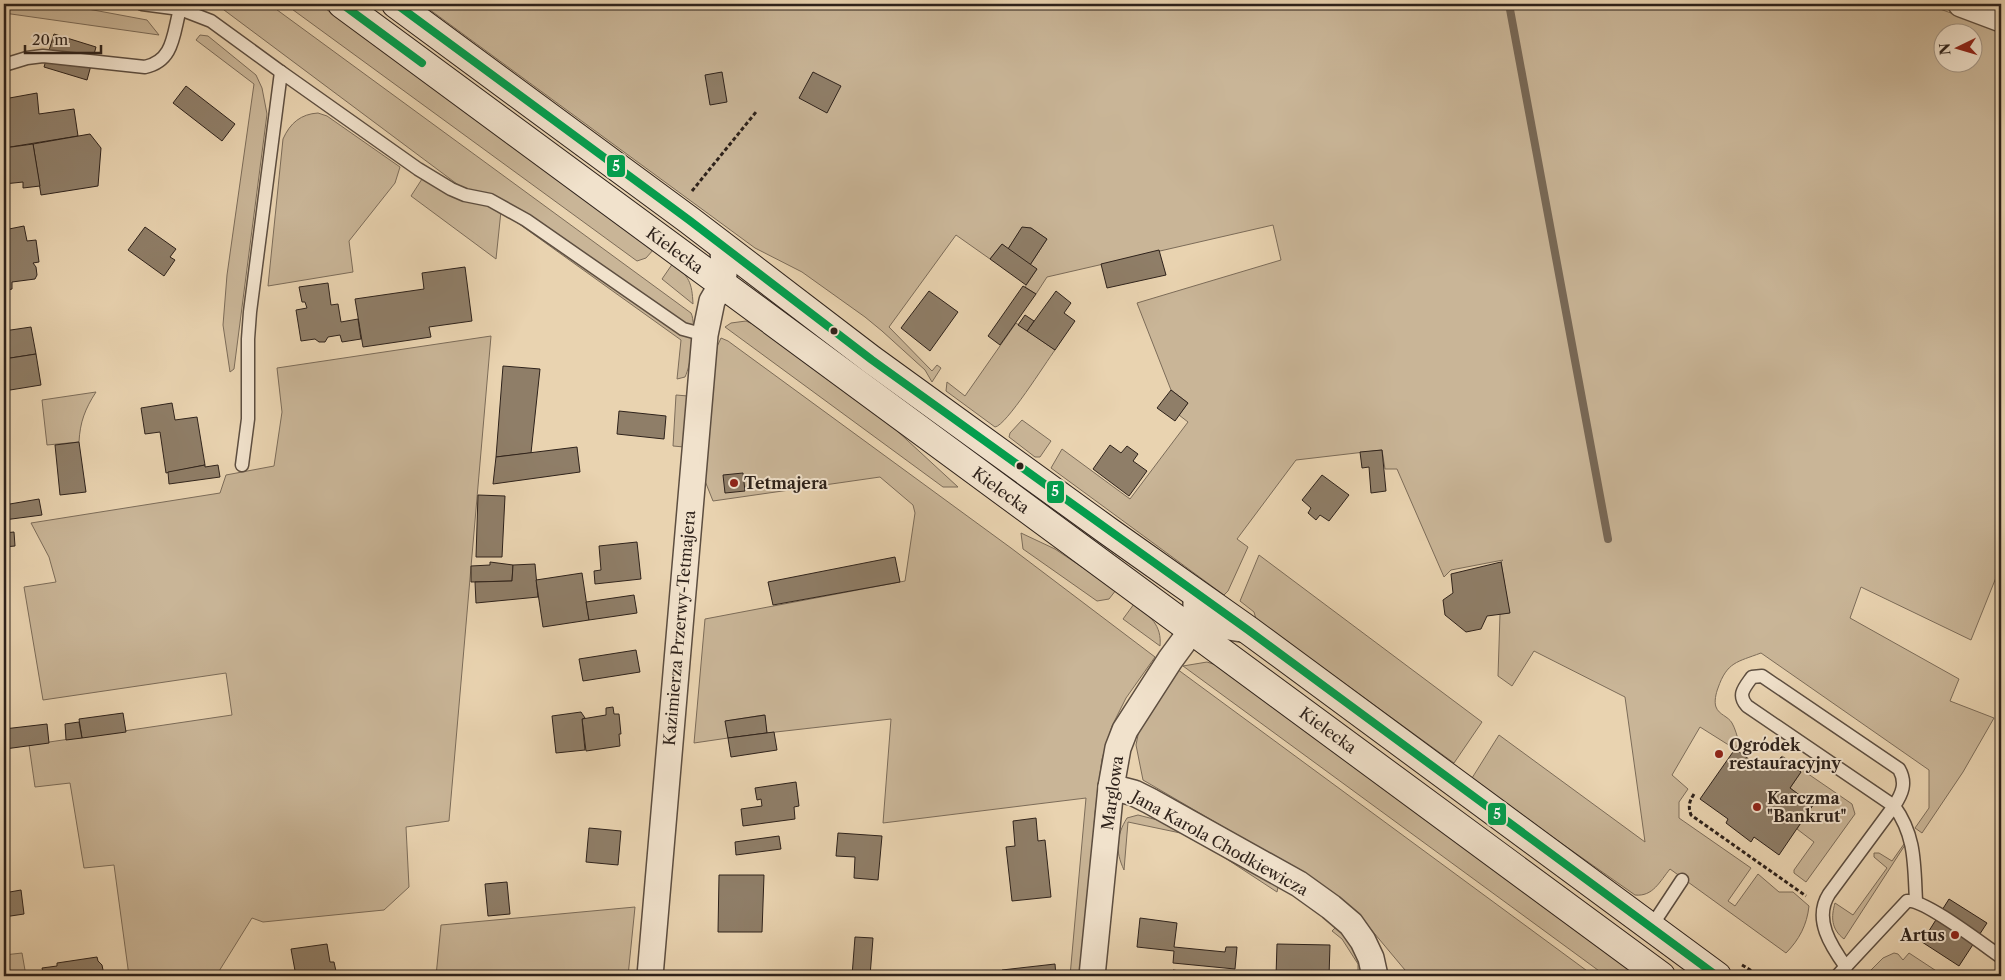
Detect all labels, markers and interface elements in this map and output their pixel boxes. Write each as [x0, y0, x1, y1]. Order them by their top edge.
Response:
scale bar [25, 22, 101, 54]
north arrow [1932, 22, 1982, 72]
text: 20 m [32, 30, 68, 49]
text: N [1936, 42, 1955, 56]
line badge: 5 [606, 154, 626, 178]
text: 5 [612, 157, 620, 175]
street label: Kielecka [643, 223, 708, 278]
unlabelled marker [829, 326, 839, 336]
unlabelled marker [1015, 461, 1025, 471]
street label: Kielecka [969, 463, 1034, 518]
place label: Tetmajera [744, 473, 829, 493]
marker: Tetmajera [728, 477, 740, 489]
line badge: 5 [1046, 480, 1065, 504]
text: 5 [1051, 482, 1059, 500]
street label: Kazimierza Przerwy-Tetmajera [659, 509, 699, 747]
street label: Kielecka [1296, 703, 1361, 758]
place label: Ogródek restauracyjny [1729, 735, 1842, 773]
marker: Ogródek restauracyjny [1713, 748, 1725, 760]
street label: Marglowa [1097, 754, 1127, 831]
street label: Jana Karola Chodkiewicza [1126, 785, 1312, 900]
place label: Karczma "Bankrut" [1767, 788, 1846, 826]
marker: Karczma "Bankrut" [1751, 801, 1763, 813]
line badge: 5 [1487, 802, 1507, 826]
text: 5 [1493, 805, 1501, 823]
place label: Artus [1899, 925, 1945, 945]
marker: Artus [1949, 929, 1961, 941]

